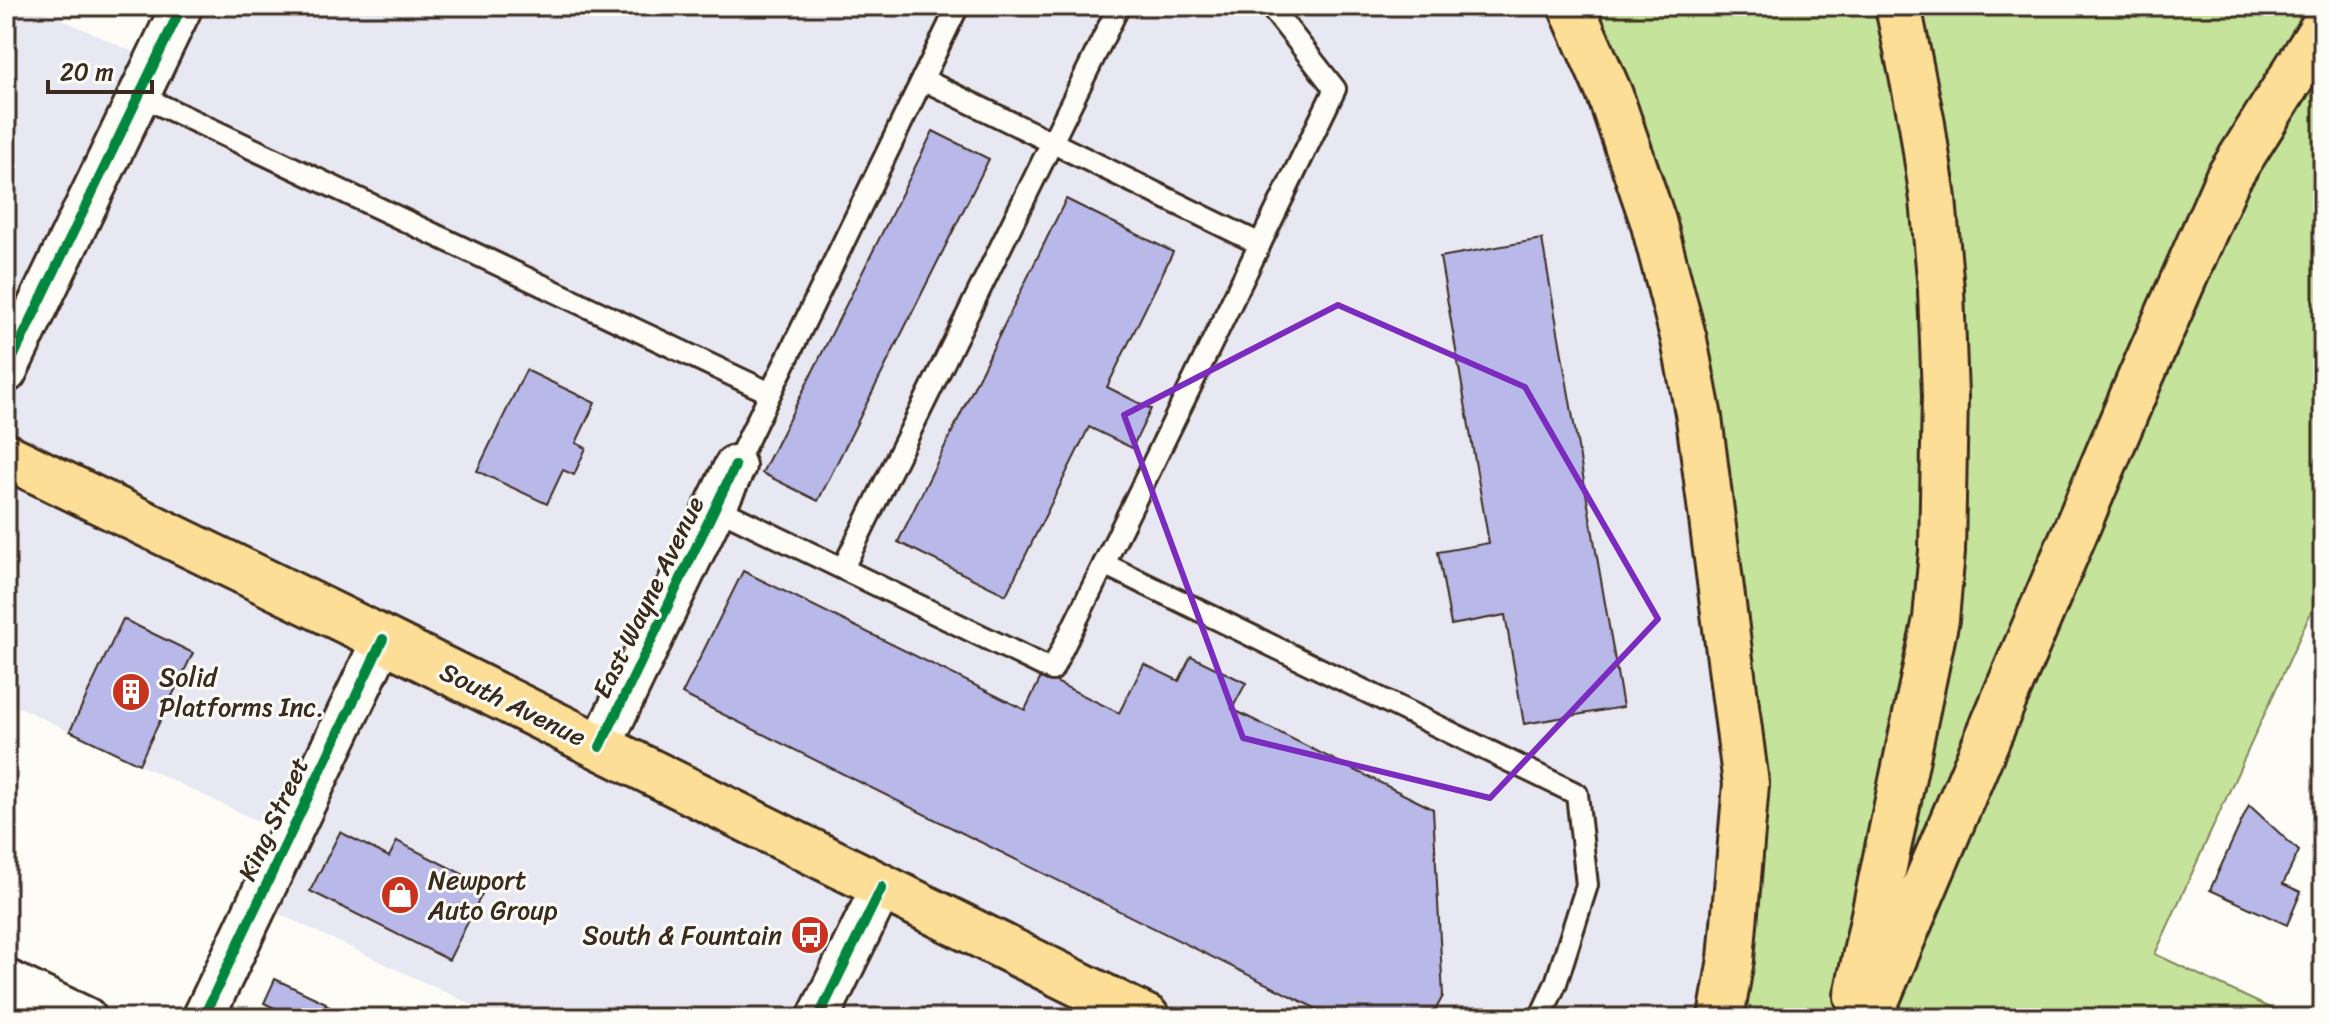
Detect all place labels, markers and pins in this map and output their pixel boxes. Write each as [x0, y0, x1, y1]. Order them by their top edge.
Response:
place label: Solid Platforms Inc. [159, 654, 324, 730]
building icon: Solid Platforms Inc. [110, 671, 152, 713]
place label: Newport Auto Group [427, 857, 558, 933]
shop icon: Newport Auto Group [379, 874, 421, 916]
place label: South & Fountain [583, 912, 782, 958]
bus stop icon: South & Fountain [789, 914, 831, 956]

